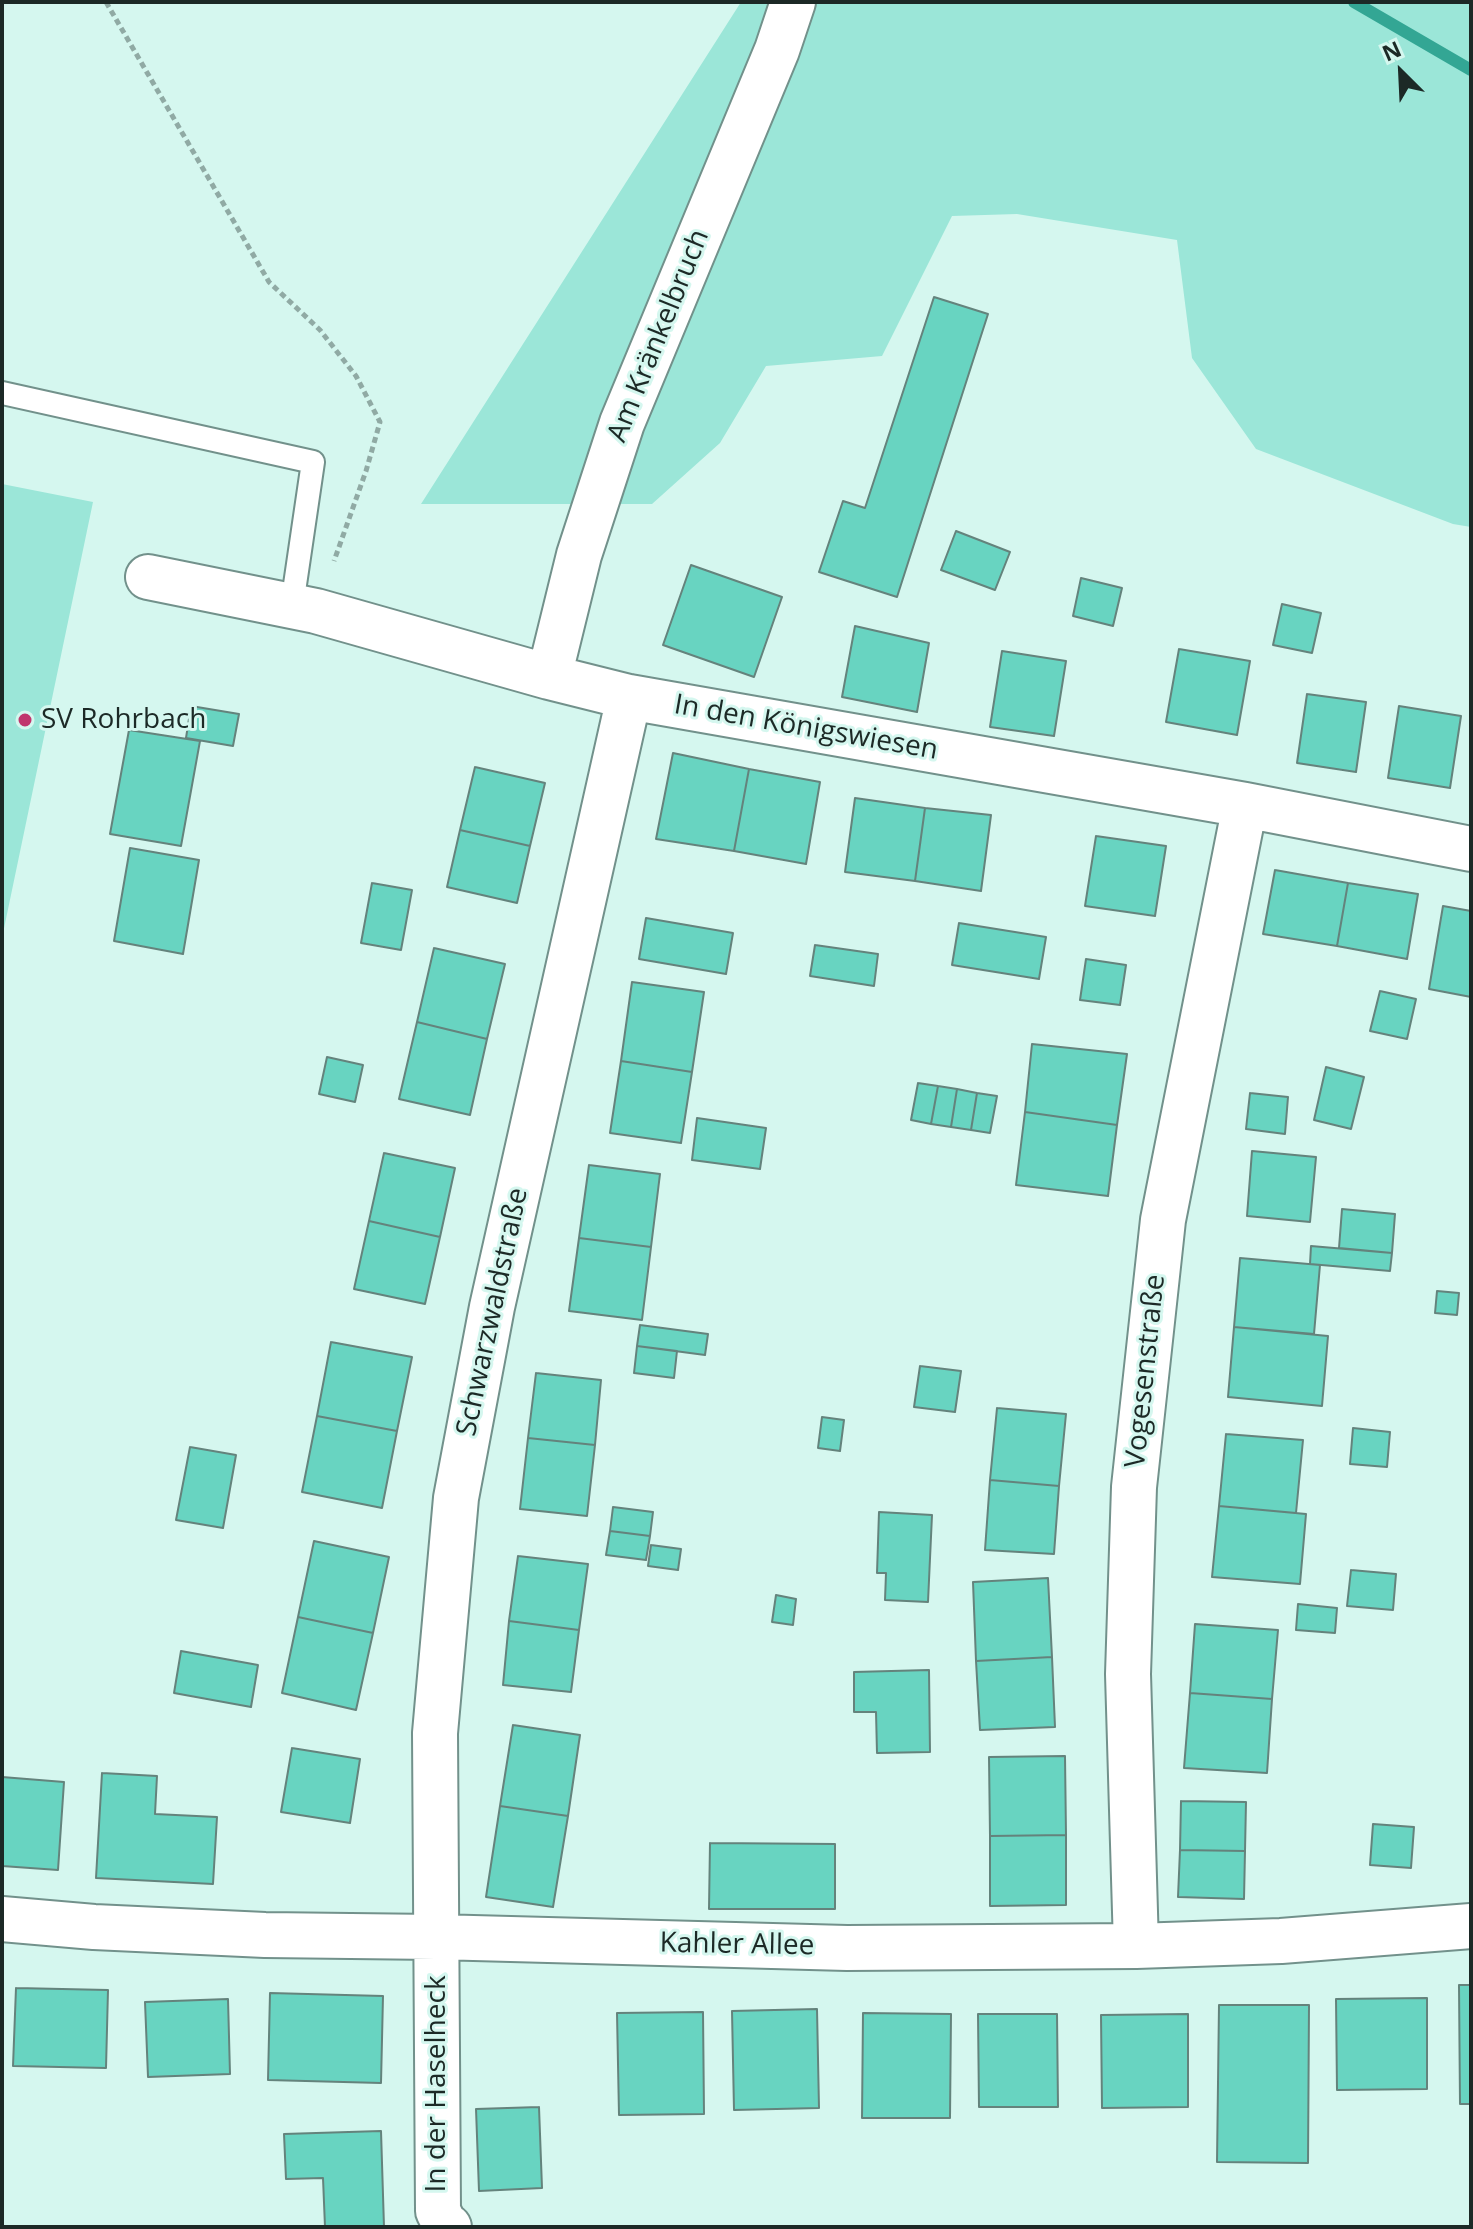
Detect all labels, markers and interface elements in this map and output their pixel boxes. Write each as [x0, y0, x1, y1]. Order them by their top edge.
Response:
north arrow [1361, 32, 1441, 112]
text: N [1377, 33, 1406, 67]
street label: Am Kränkelbruch [601, 225, 717, 447]
street label: In den Königswiesen [672, 688, 940, 768]
place label: SV Rohrbach [41, 703, 206, 737]
marker: SV Rohrbach [16, 711, 34, 729]
street label: Schwarzwaldstraße [450, 1185, 536, 1439]
street label: Vogesenstraße [1119, 1273, 1173, 1469]
street label: Kahler Allee [659, 1927, 815, 1963]
street label: In der Haselheck [420, 1975, 454, 2193]

